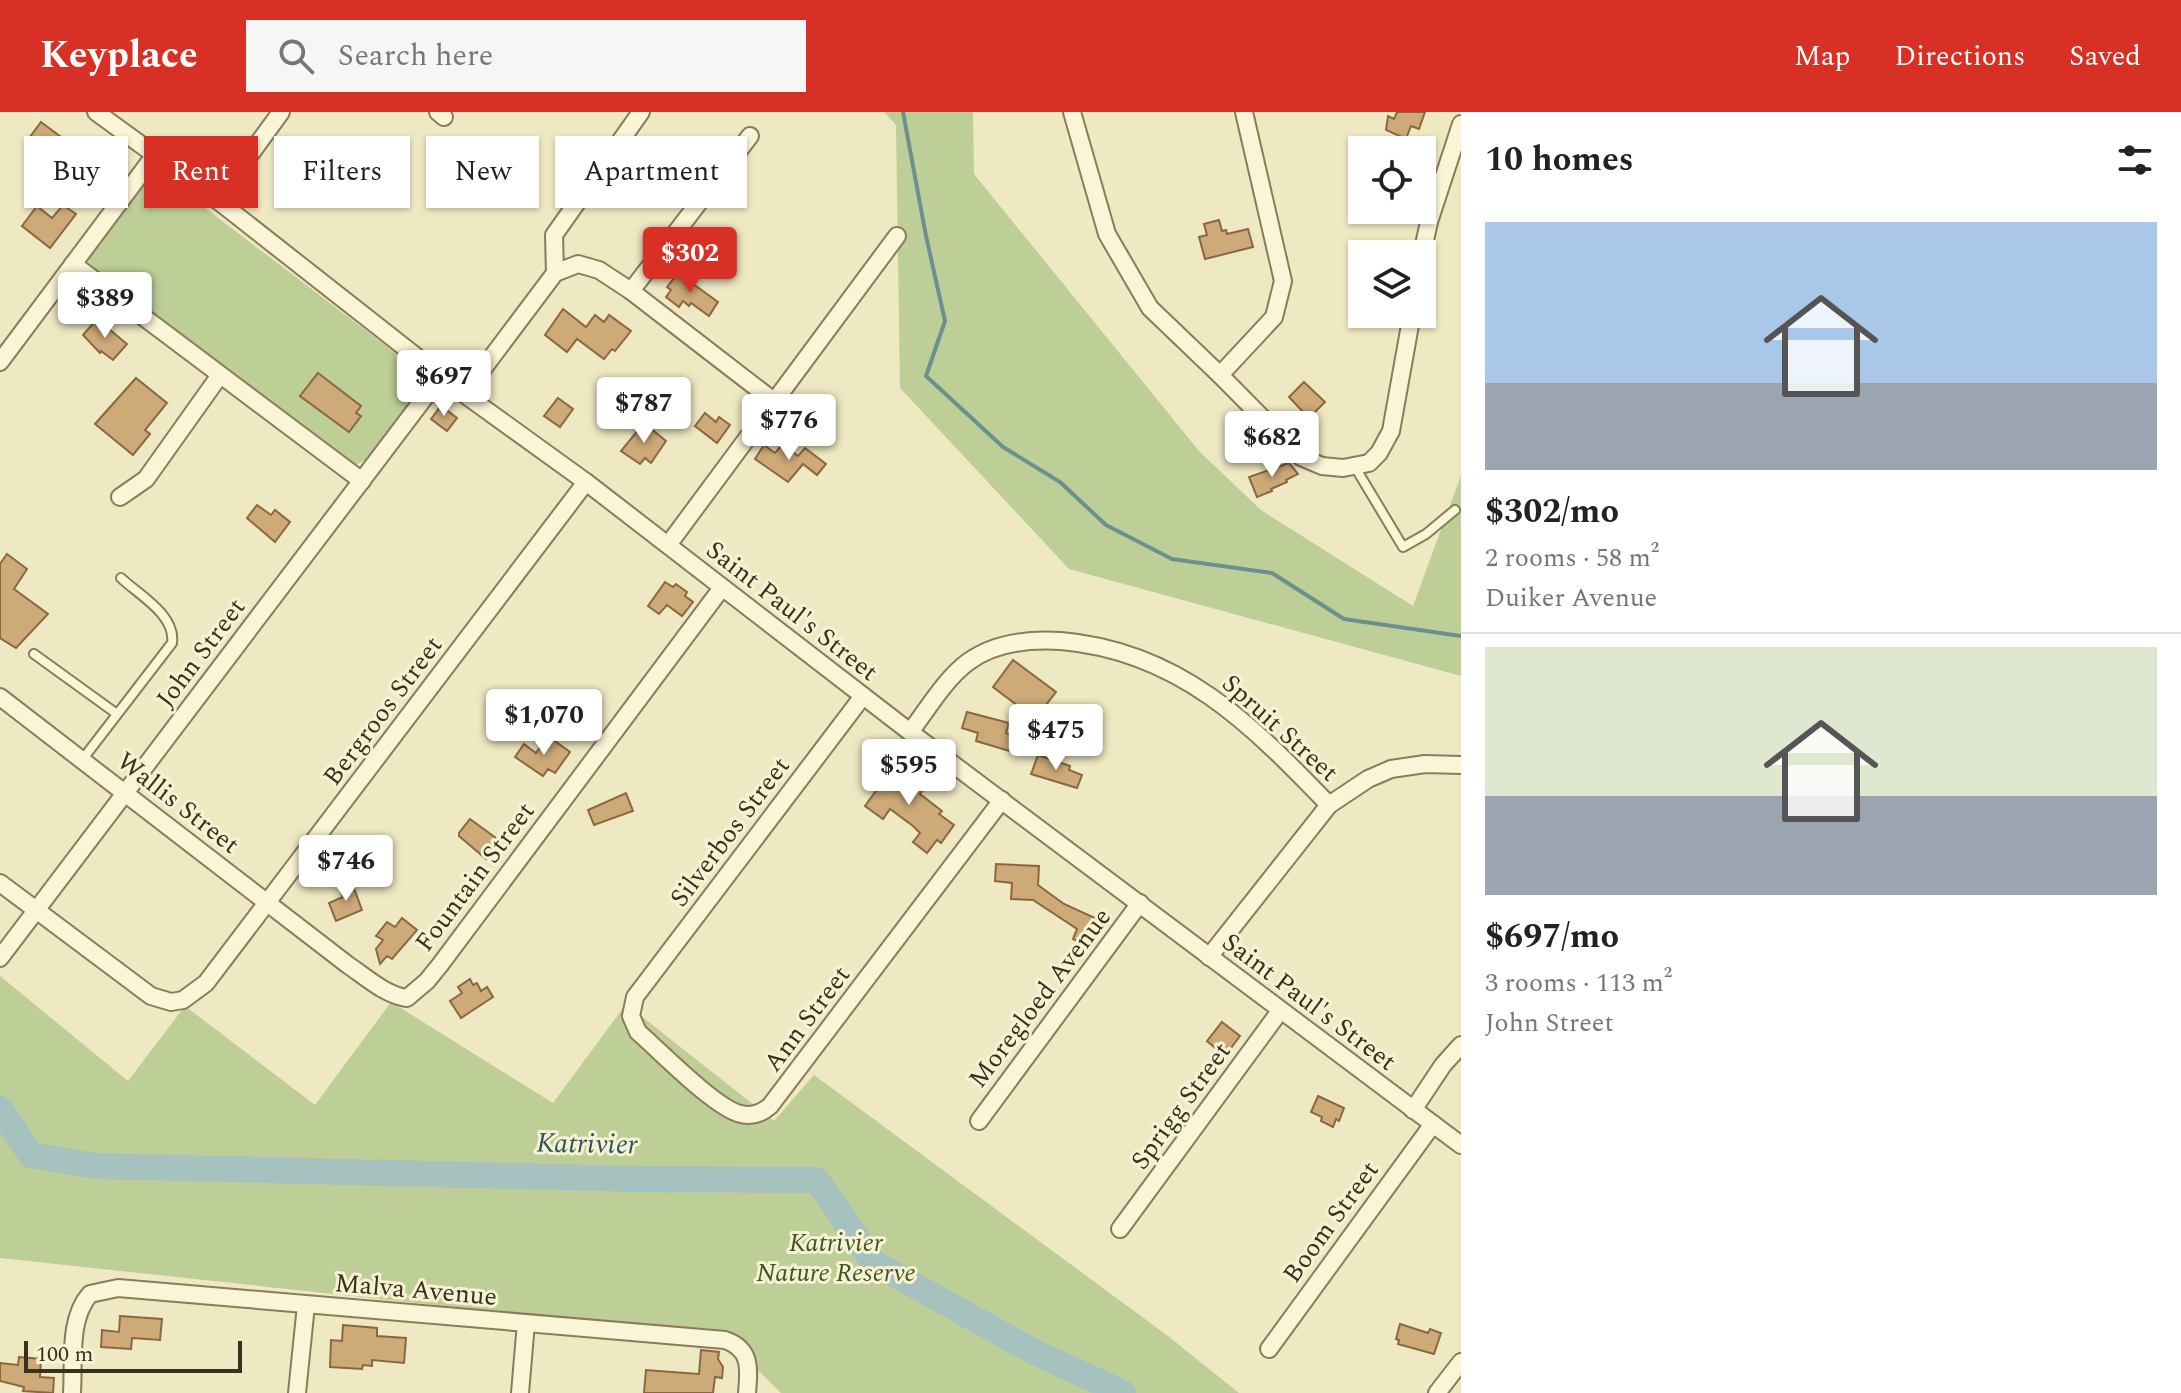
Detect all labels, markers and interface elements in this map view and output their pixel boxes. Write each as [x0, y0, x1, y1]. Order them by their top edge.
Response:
search box [246, 20, 806, 92]
text: Keyplace [40, 27, 198, 85]
text: Search here [338, 33, 493, 79]
icon: search [274, 34, 318, 78]
text: Map [1794, 35, 1851, 78]
text: Directions [1895, 35, 2025, 78]
text: Saved [2069, 35, 2141, 78]
text: 10 homes [1485, 134, 1634, 186]
chip: Buy [24, 136, 128, 208]
chip: Rent [144, 136, 258, 208]
chip: Filters [274, 136, 410, 208]
chip: New [426, 136, 539, 208]
chip: Apartment [555, 136, 747, 208]
map controls [1348, 136, 1436, 328]
button: locate [1348, 136, 1436, 224]
icon: filters [2113, 138, 2157, 182]
pin: $302 [643, 227, 737, 295]
text: $302 [661, 233, 719, 273]
button: layers [1348, 240, 1436, 328]
pin: $389 [58, 272, 152, 340]
icon: home [1749, 274, 1893, 418]
text: $389 [76, 278, 134, 318]
pin: $697 [397, 350, 491, 418]
text: $697 [415, 356, 473, 396]
pin: $787 [597, 377, 691, 445]
text: $787 [615, 383, 673, 423]
pin: $776 [742, 394, 836, 462]
text: $776 [760, 400, 818, 440]
pin: $682 [1225, 411, 1319, 479]
text: $682 [1243, 417, 1301, 457]
text: $302/mo [1485, 486, 1619, 538]
street label: Saint Paul's Street [697, 531, 887, 691]
text: 2 rooms · 58 m² [1485, 538, 1659, 578]
text: Duiker Avenue [1485, 578, 1657, 618]
street label: John Street [146, 590, 256, 716]
street label: Bergroos Street [313, 628, 453, 794]
street label: Spruit Street [1213, 664, 1347, 792]
pin: $1,070 [479, 689, 609, 757]
text: $1,070 [504, 695, 584, 735]
icon: home [1749, 699, 1893, 843]
pin: $475 [1009, 704, 1103, 772]
text: $475 [1027, 710, 1085, 750]
pin: $595 [862, 739, 956, 807]
street label: Wallis Street [108, 742, 248, 864]
text: $595 [880, 745, 938, 785]
street label: Silverbos Street [660, 748, 800, 916]
street label: Fountain Street [405, 794, 545, 960]
pin: $746 [299, 835, 393, 903]
text: $746 [317, 841, 375, 881]
street label: Moregloed Avenue [959, 899, 1121, 1097]
text: $697/mo [1485, 911, 1619, 963]
street label: Saint Paul's Street [1213, 923, 1405, 1081]
street label: Ann Street [754, 957, 860, 1081]
text: 3 rooms · 113 m² [1485, 963, 1672, 1003]
text: John Street [1485, 1003, 1614, 1043]
street label: Sprigg Street [1121, 1034, 1241, 1178]
water label: Katrivier [536, 1122, 638, 1166]
street label: Boom Street [1273, 1153, 1389, 1291]
park label: Katrivier Nature Reserve [756, 1223, 916, 1293]
street label: Malva Avenue [333, 1263, 499, 1317]
scale bar [24, 1337, 242, 1373]
text: 100 m [36, 1338, 93, 1371]

